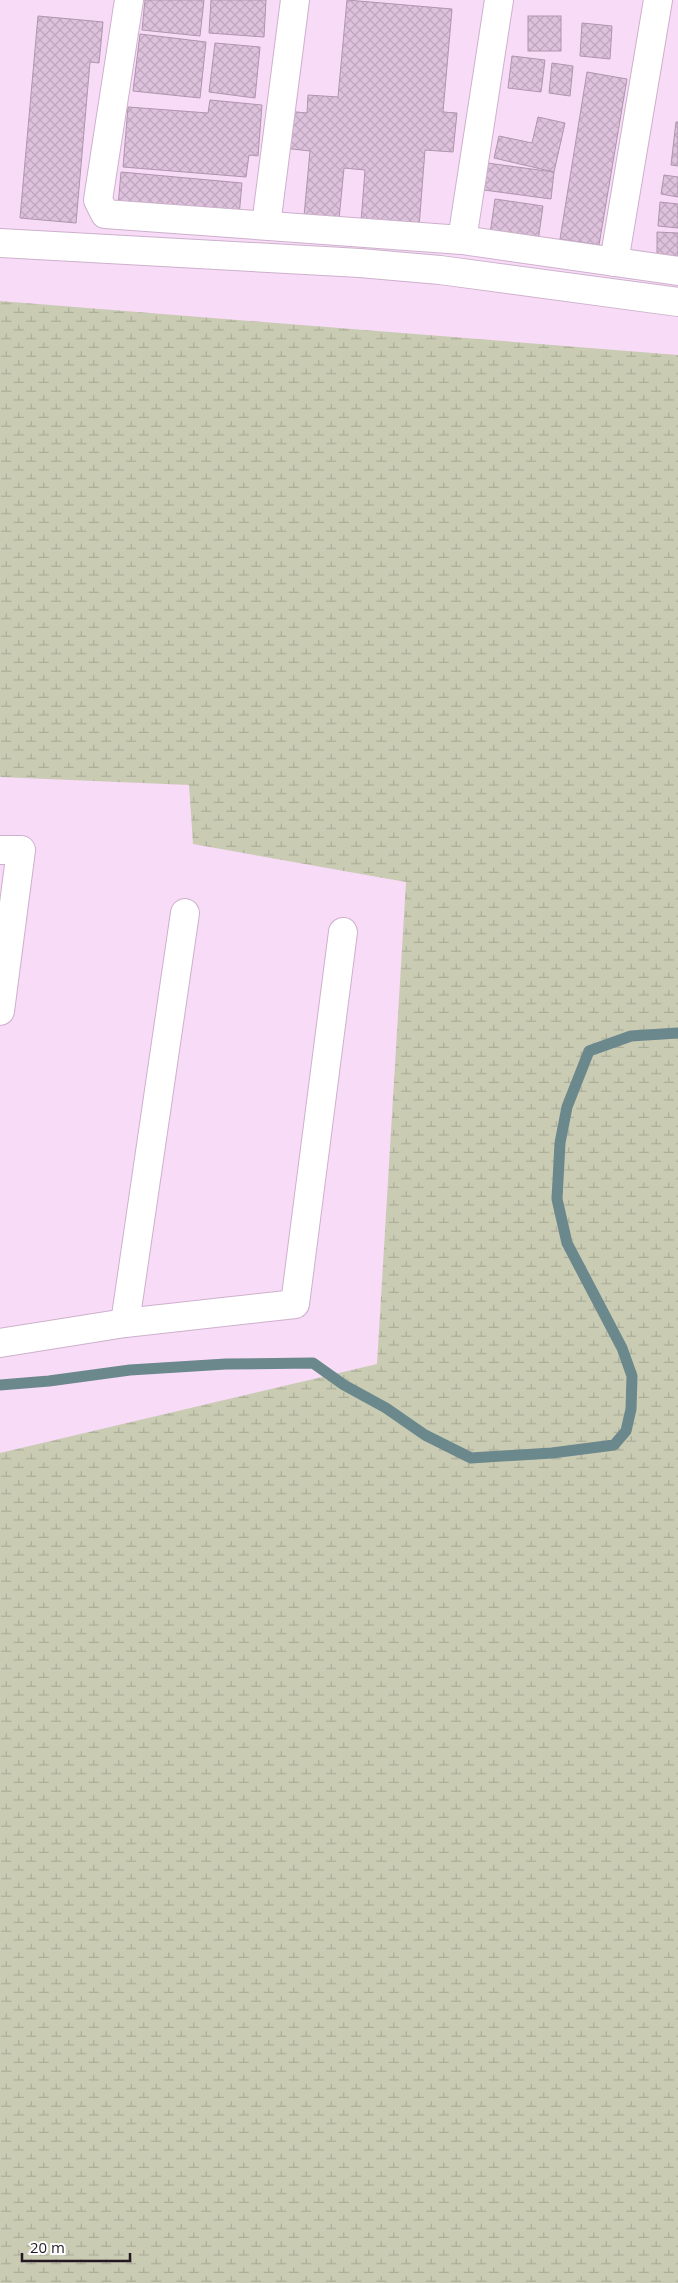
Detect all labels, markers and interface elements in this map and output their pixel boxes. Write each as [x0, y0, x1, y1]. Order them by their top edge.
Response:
scale bar [22, 2230, 130, 2262]
text: 20 m [30, 2237, 65, 2257]

